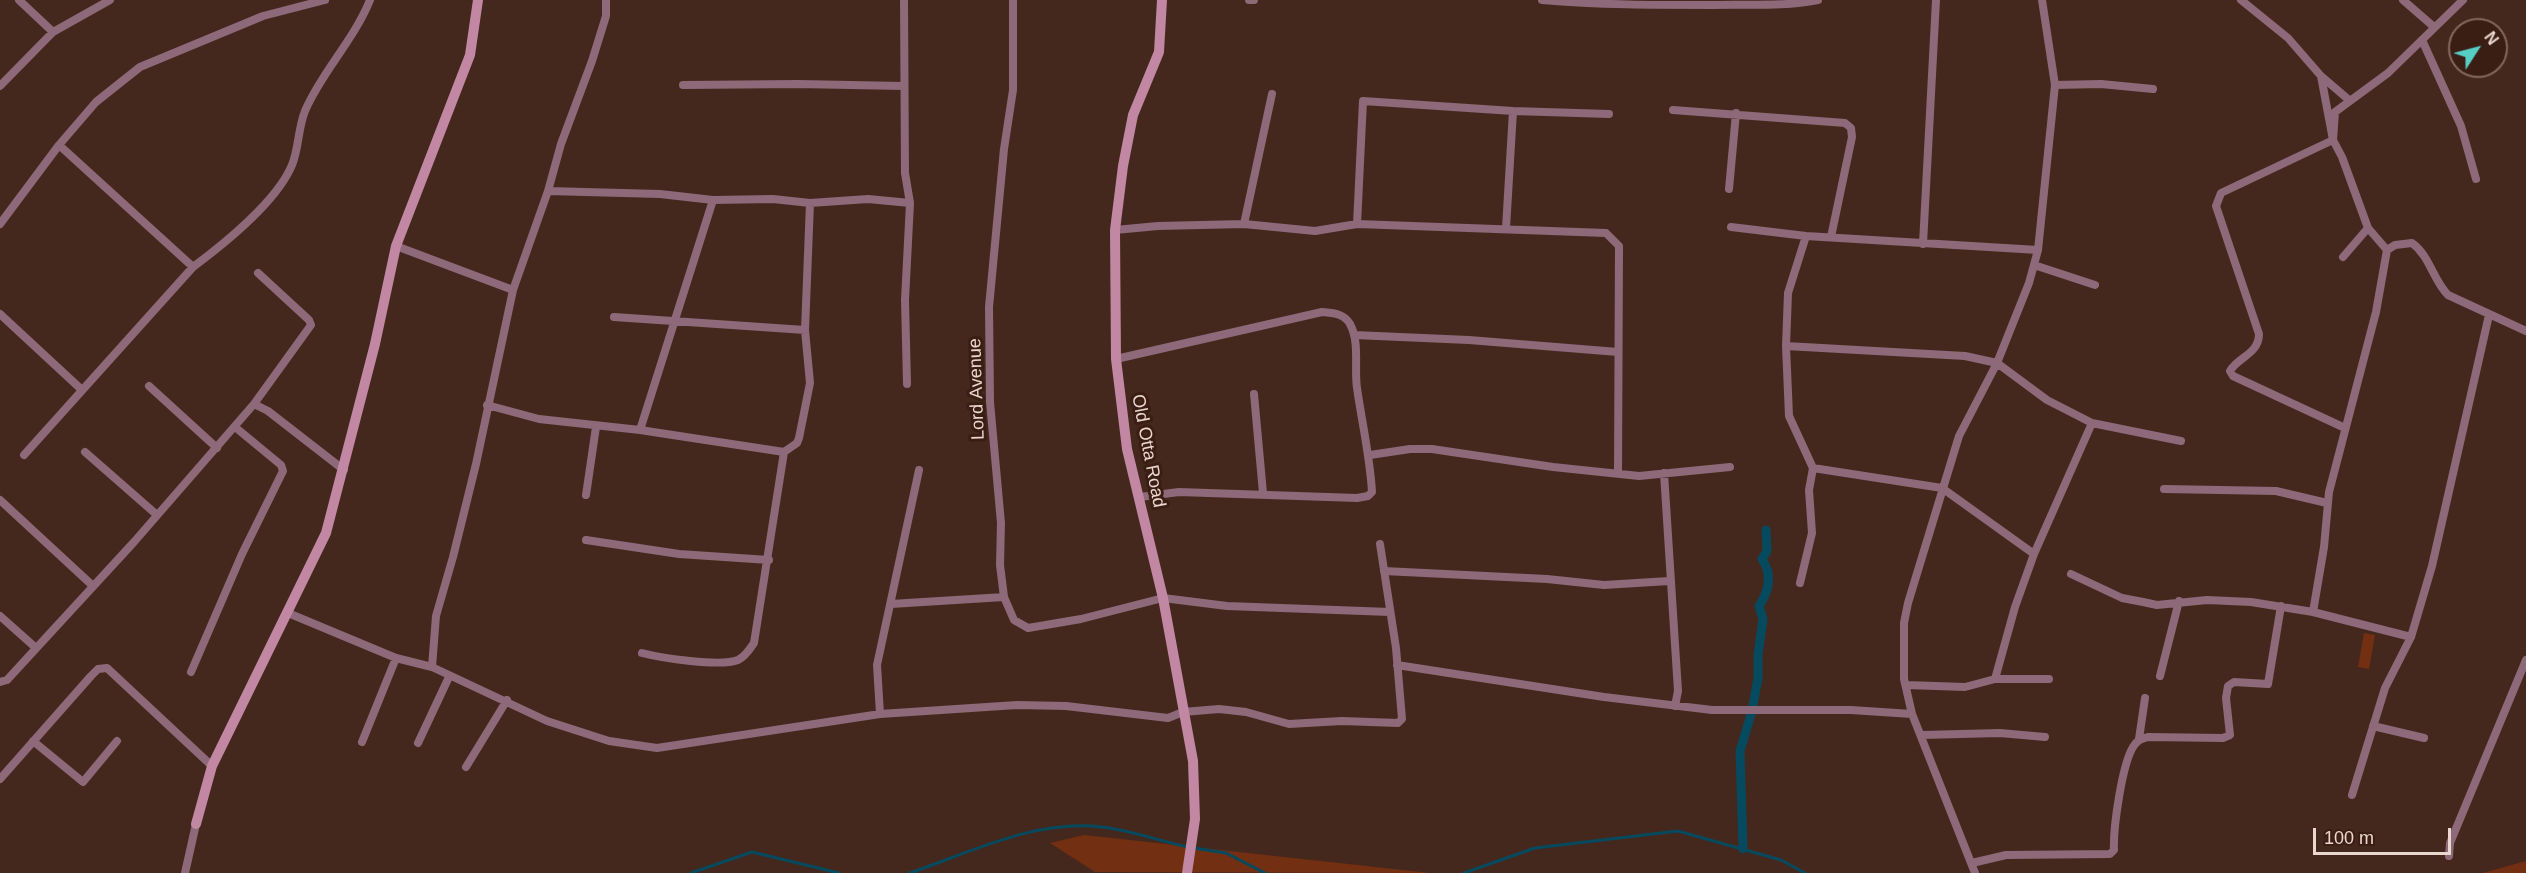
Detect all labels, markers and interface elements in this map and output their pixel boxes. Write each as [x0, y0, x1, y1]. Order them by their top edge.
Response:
north arrow [2448, 18, 2508, 78]
text: N [2481, 29, 2502, 48]
street label: Lord Avenue [964, 338, 990, 440]
street label: Old Otta Road [1126, 392, 1170, 510]
scale bar [2316, 816, 2454, 854]
text: 100 m [2324, 828, 2374, 848]

